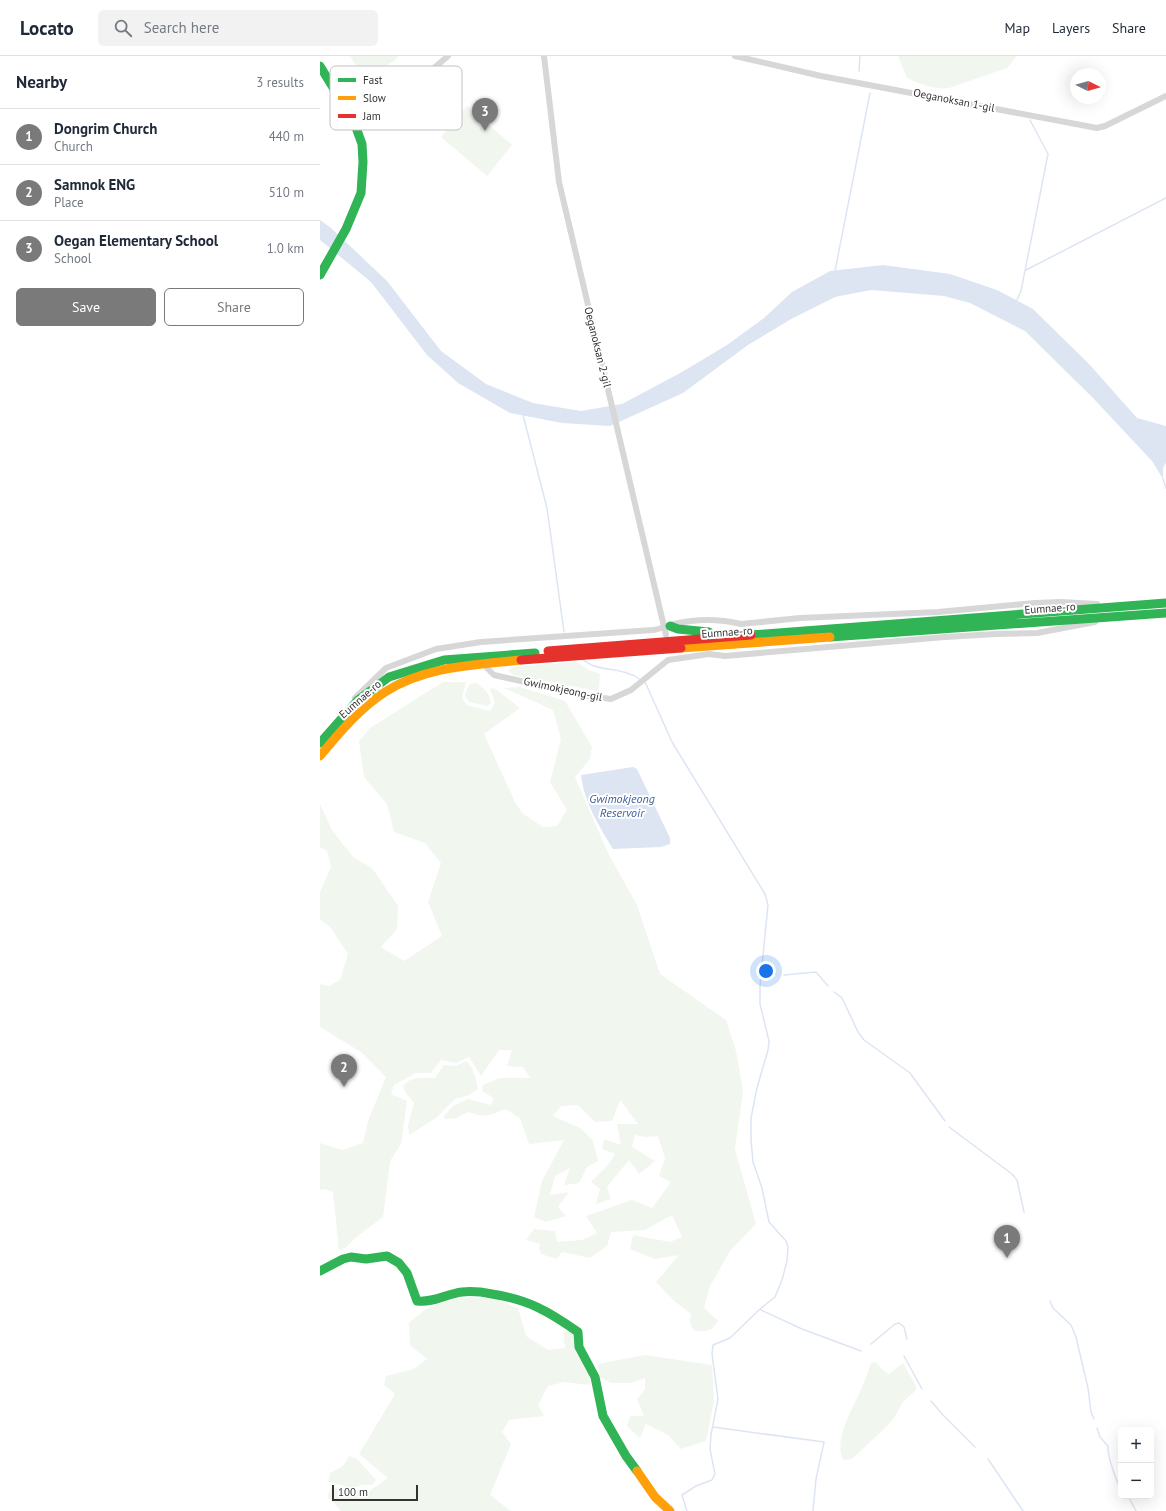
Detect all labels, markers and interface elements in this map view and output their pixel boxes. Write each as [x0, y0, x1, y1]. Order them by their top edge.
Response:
search box [98, 10, 378, 46]
text: Locato [20, 16, 74, 40]
icon: search [112, 17, 134, 39]
text: Search here [144, 18, 219, 37]
text: Map [1004, 19, 1030, 37]
text: Layers [1052, 19, 1090, 37]
text: Share [1112, 19, 1146, 37]
legend [330, 66, 462, 130]
north arrow [1070, 68, 1106, 104]
text: Nearby [16, 71, 67, 93]
text: Fast [363, 73, 383, 87]
text: 3 results [256, 74, 304, 91]
street label: Oeganoksan 1-gil [912, 85, 997, 115]
text: Slow [363, 91, 386, 105]
pin: 3 [472, 98, 498, 131]
text: Jam [362, 109, 381, 123]
text: Dongrim Church [54, 119, 158, 138]
text: 1 [25, 128, 33, 145]
text: 440 m [269, 128, 304, 145]
text: Church [54, 138, 93, 155]
text: Samnok ENG [54, 175, 135, 194]
text: 2 [25, 184, 33, 201]
text: 510 m [269, 184, 304, 201]
text: Place [54, 194, 84, 211]
text: Oegan Elementary School [54, 231, 218, 250]
text: 3 [25, 240, 33, 257]
text: 1.0 km [267, 240, 304, 257]
text: School [54, 250, 92, 267]
button: Save [16, 288, 156, 326]
button: Share [164, 288, 304, 326]
street label: Oeganoksan 2-gil [581, 305, 615, 390]
street label: Eumnae-ro [1024, 599, 1076, 617]
street label: Eumnae-ro [701, 623, 753, 641]
street label: Gwimokjeong-gil [522, 674, 604, 704]
street label: Eumnae-ro [336, 677, 384, 721]
water label: Gwimokjeong Reservoir [589, 791, 655, 820]
your location [756, 961, 776, 981]
pin: 2 [331, 1054, 357, 1087]
pin: 1 [994, 1225, 1020, 1258]
map controls [1118, 1427, 1154, 1499]
button: + [1118, 1427, 1154, 1463]
button: − [1118, 1463, 1154, 1499]
scale bar [332, 1483, 418, 1502]
text: 100 m [338, 1485, 368, 1499]

